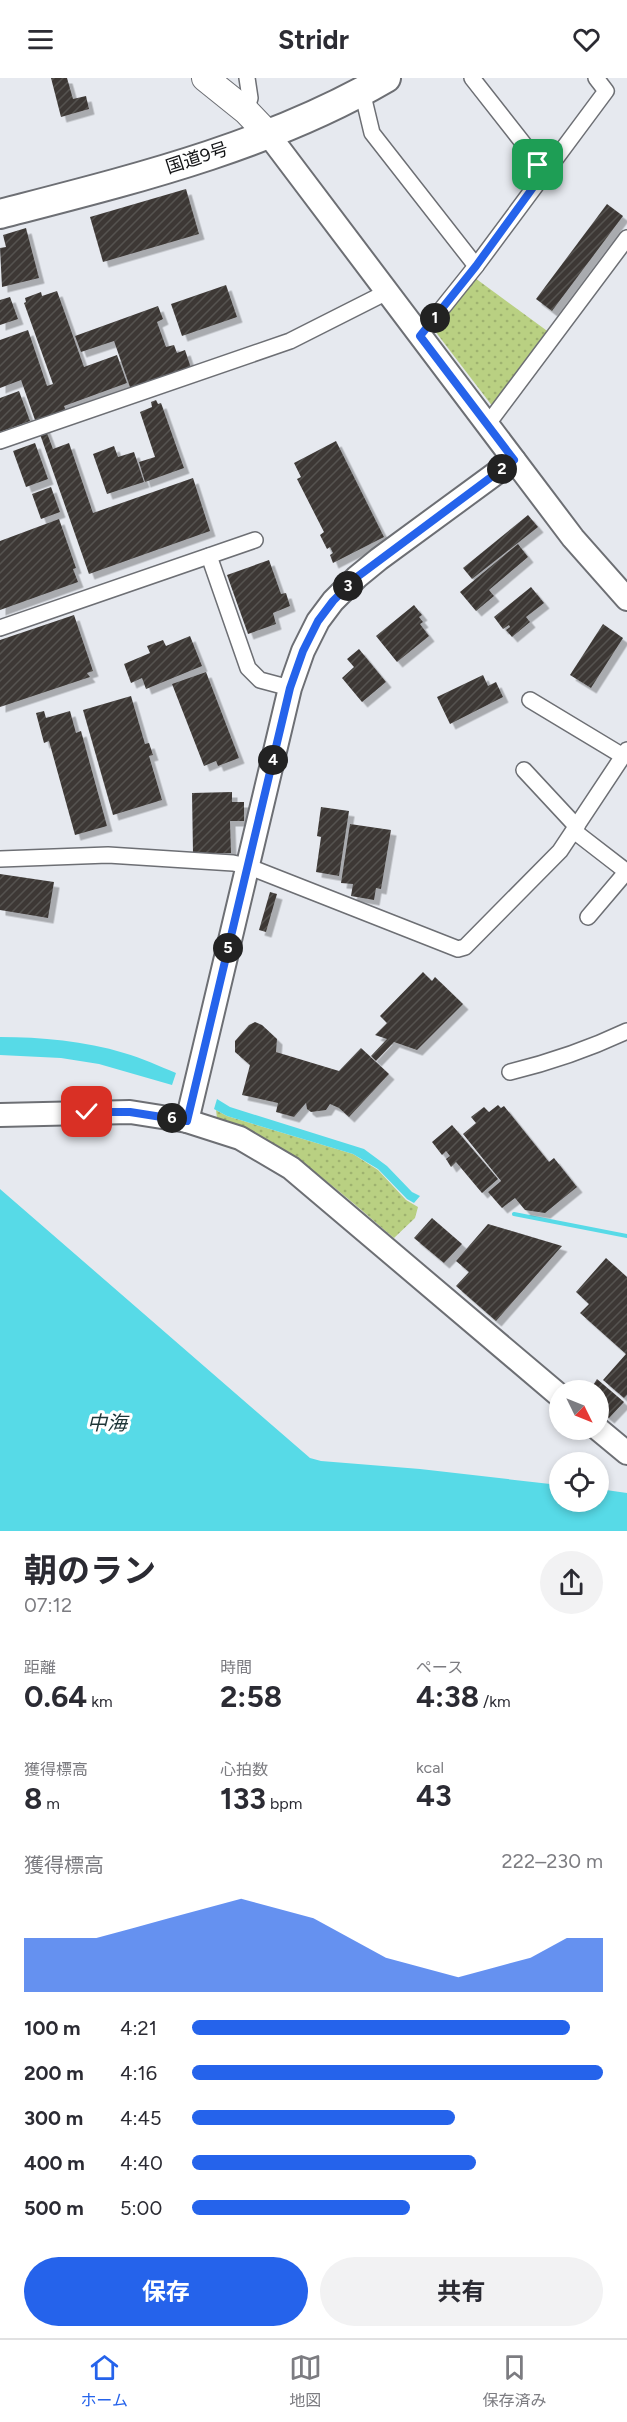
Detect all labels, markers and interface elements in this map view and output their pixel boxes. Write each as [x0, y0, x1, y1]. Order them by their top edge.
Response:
icon: menu [24, 23, 57, 56]
text: Stridr [278, 23, 349, 56]
icon: heart [570, 23, 603, 56]
street label: 国道9号 [163, 138, 231, 178]
pin [512, 139, 563, 190]
icon: arrive [521, 148, 554, 181]
pin: 1 [420, 303, 450, 333]
text: 1 [432, 308, 438, 327]
pin: 2 [487, 454, 517, 484]
text: 2 [497, 459, 507, 478]
pin: 3 [333, 571, 363, 601]
text: 3 [344, 576, 352, 595]
pin: 4 [258, 745, 288, 775]
text: 4 [268, 750, 278, 769]
pin: 5 [213, 933, 243, 963]
text: 5 [223, 938, 233, 957]
pin [61, 1086, 112, 1137]
icon: check [70, 1095, 103, 1128]
pin: 6 [157, 1103, 187, 1133]
text: 6 [167, 1108, 177, 1127]
north arrow [549, 1380, 609, 1440]
map controls [549, 1380, 609, 1512]
water label: 中海 [87, 1411, 130, 1435]
button: locate [549, 1452, 609, 1512]
text: 朝のラン [24, 1551, 156, 1590]
button: share [540, 1551, 603, 1614]
text: 07:12 [24, 1593, 72, 1617]
text: 距離 [24, 1658, 56, 1677]
text: 時間 [220, 1658, 252, 1677]
text: ペース [416, 1658, 463, 1677]
text: 0.64 [24, 1678, 87, 1715]
text: 2:58 [220, 1678, 282, 1715]
text: 4:38 [416, 1678, 479, 1715]
text: km [87, 1692, 113, 1711]
text: /km [479, 1692, 511, 1711]
text: kcal [416, 1758, 444, 1777]
text: 獲得標高 [24, 1760, 88, 1779]
text: 心拍数 [220, 1760, 268, 1779]
text: 43 [416, 1777, 452, 1814]
text: 8 [24, 1780, 42, 1817]
text: 133 [220, 1780, 266, 1817]
text: m [42, 1794, 60, 1813]
text: bpm [266, 1794, 302, 1813]
text: 222–230 m [502, 1849, 603, 1873]
text: 獲得標高 [24, 1853, 104, 1877]
text: 100 m [24, 2016, 81, 2040]
text: 4:21 [120, 2016, 157, 2040]
text: 200 m [24, 2061, 84, 2085]
text: 4:16 [120, 2061, 157, 2085]
text: 300 m [24, 2106, 83, 2130]
text: 4:45 [120, 2106, 161, 2130]
text: 400 m [24, 2151, 85, 2175]
text: 4:40 [120, 2151, 163, 2175]
text: 500 m [24, 2196, 84, 2220]
text: 5:00 [120, 2196, 162, 2220]
button: 保存 [24, 2257, 308, 2326]
button: 共有 [320, 2257, 603, 2326]
tab: ホーム [80, 2351, 128, 2411]
tab: 地図 [289, 2351, 322, 2411]
tab: 保存済み [483, 2351, 547, 2411]

